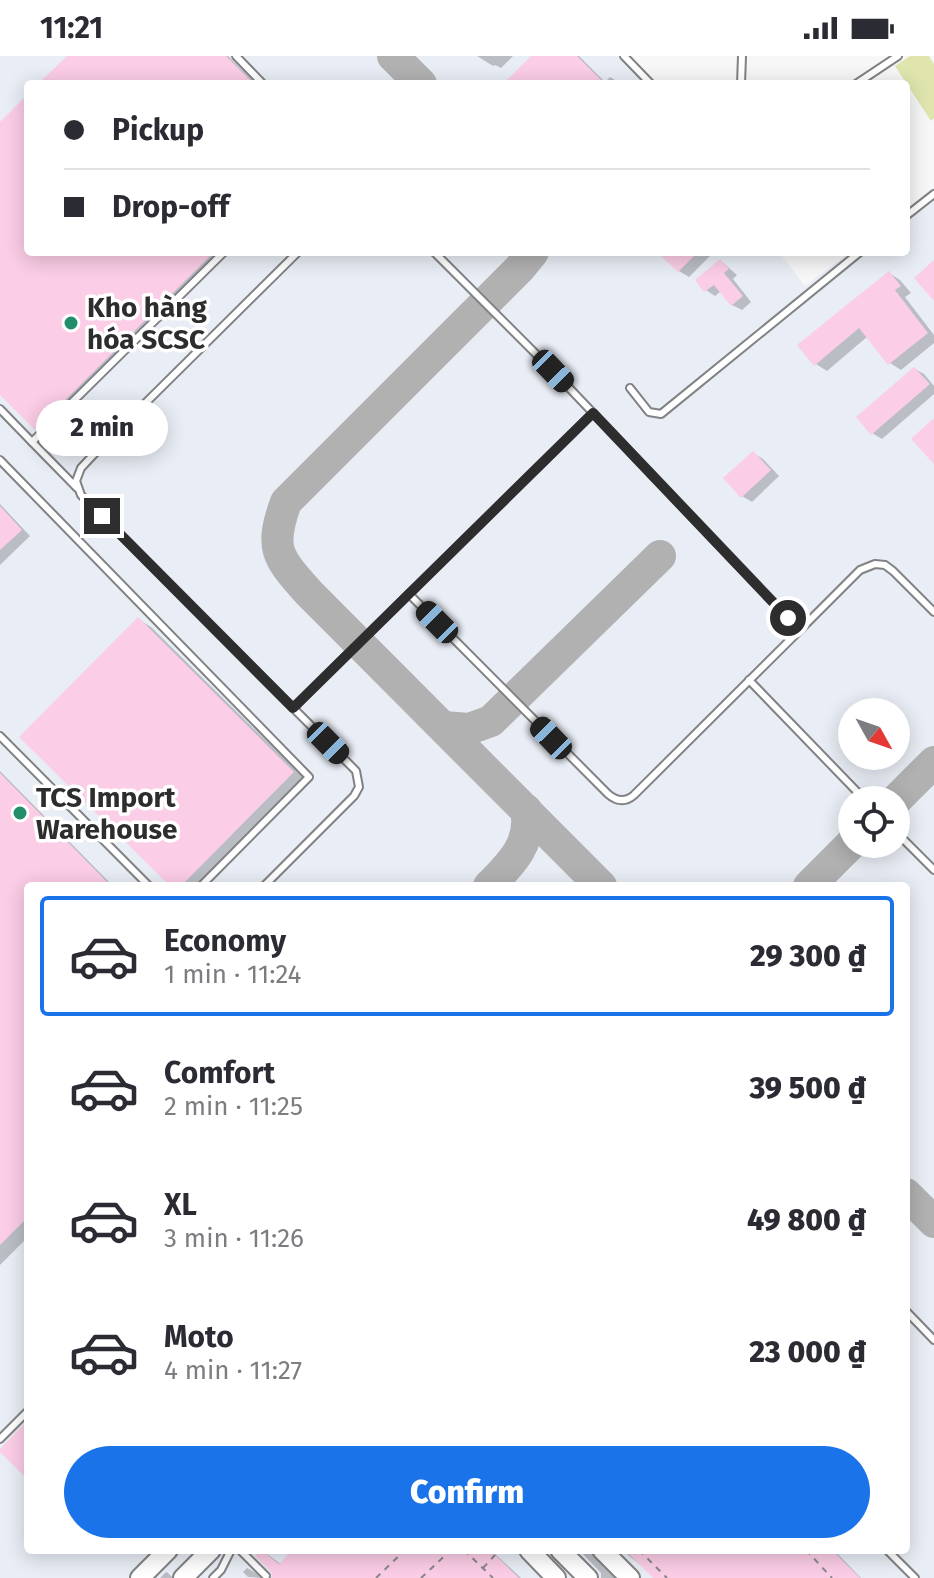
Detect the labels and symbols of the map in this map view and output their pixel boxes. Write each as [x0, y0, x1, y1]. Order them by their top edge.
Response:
place label: Kho hàng hóa SCSC [87, 291, 208, 356]
marker: Kho hàng hóa SCSC [62, 314, 80, 332]
car [528, 345, 578, 397]
callout: 2 min [36, 400, 168, 456]
route end [84, 498, 120, 534]
car [412, 597, 462, 647]
route start [770, 600, 806, 636]
north arrow [838, 698, 910, 770]
car [526, 712, 576, 764]
car [303, 718, 353, 768]
place label: TCS Import Warehouse [36, 781, 178, 846]
marker: TCS Import Warehouse [11, 804, 29, 822]

